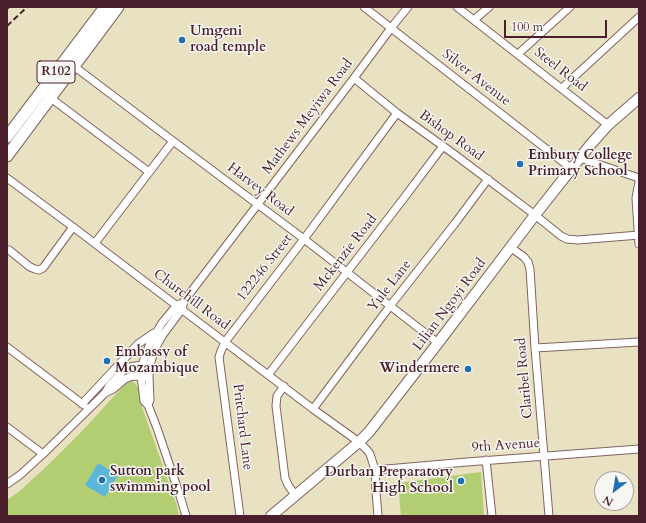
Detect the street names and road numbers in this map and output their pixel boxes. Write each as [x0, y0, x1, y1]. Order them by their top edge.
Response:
street label: Steel Road [530, 44, 590, 96]
street label: Silver Avenue [438, 46, 514, 110]
street label: Mathews Meyiwa Road [259, 56, 357, 178]
road number: R102 [37, 61, 75, 83]
street label: Bishop Road [416, 107, 486, 165]
street label: Harvey Road [224, 160, 296, 220]
street label: Mckenzie Road [311, 211, 381, 295]
street label: 122246 Street [234, 231, 296, 305]
street label: Lilian Ngoyi Road [410, 256, 490, 354]
street label: Yule Lane [365, 257, 415, 315]
street label: Churchill Road [150, 266, 232, 334]
street label: Claribel Road [513, 337, 537, 419]
street label: Pritchard Lane [228, 383, 256, 471]
street label: 9th Avenue [471, 435, 541, 457]

